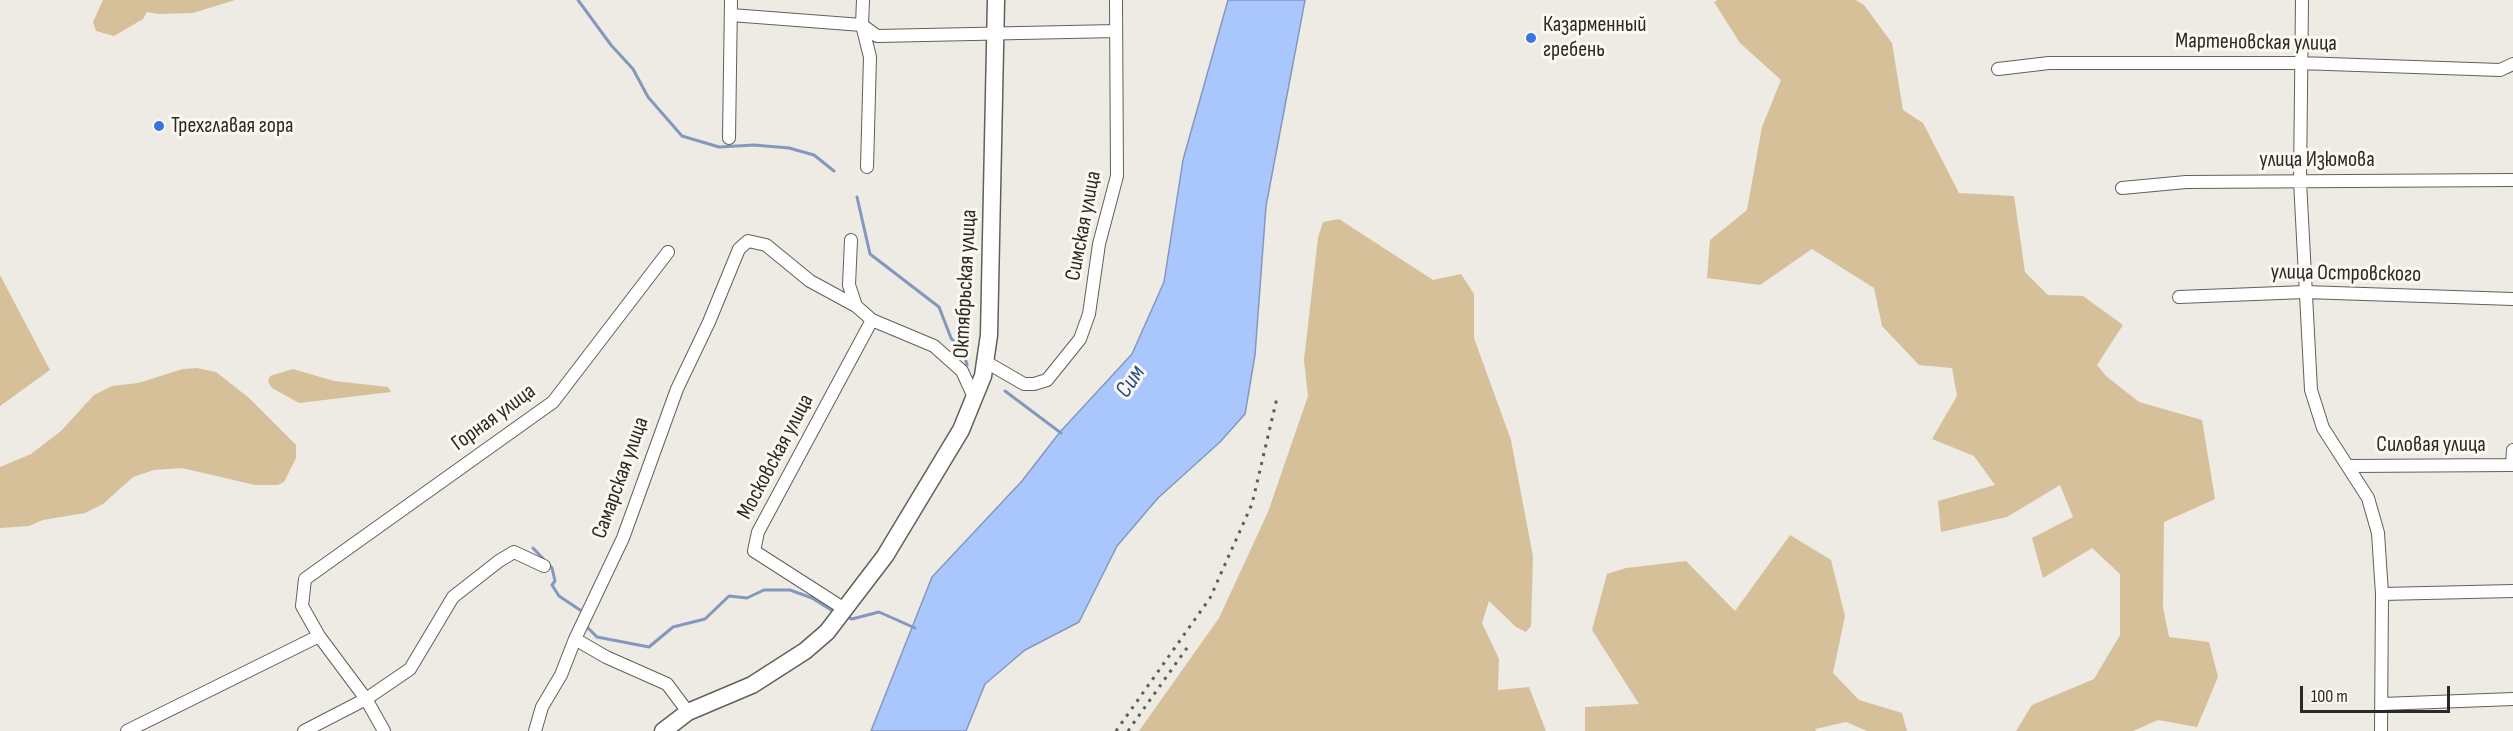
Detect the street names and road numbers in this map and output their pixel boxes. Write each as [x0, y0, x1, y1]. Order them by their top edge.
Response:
street label: Мартеновская улица [2175, 28, 2337, 58]
street label: улица Изюмова [2259, 147, 2375, 173]
street label: Симская улица [1060, 169, 1108, 283]
street label: Октябрьская улица [949, 209, 983, 359]
street label: улица Островского [2270, 259, 2422, 289]
street label: Горная улица [447, 379, 541, 457]
street label: Московская улица [732, 390, 820, 524]
street label: Самарская улица [587, 414, 655, 542]
street label: Силовая улица [2376, 432, 2486, 458]

